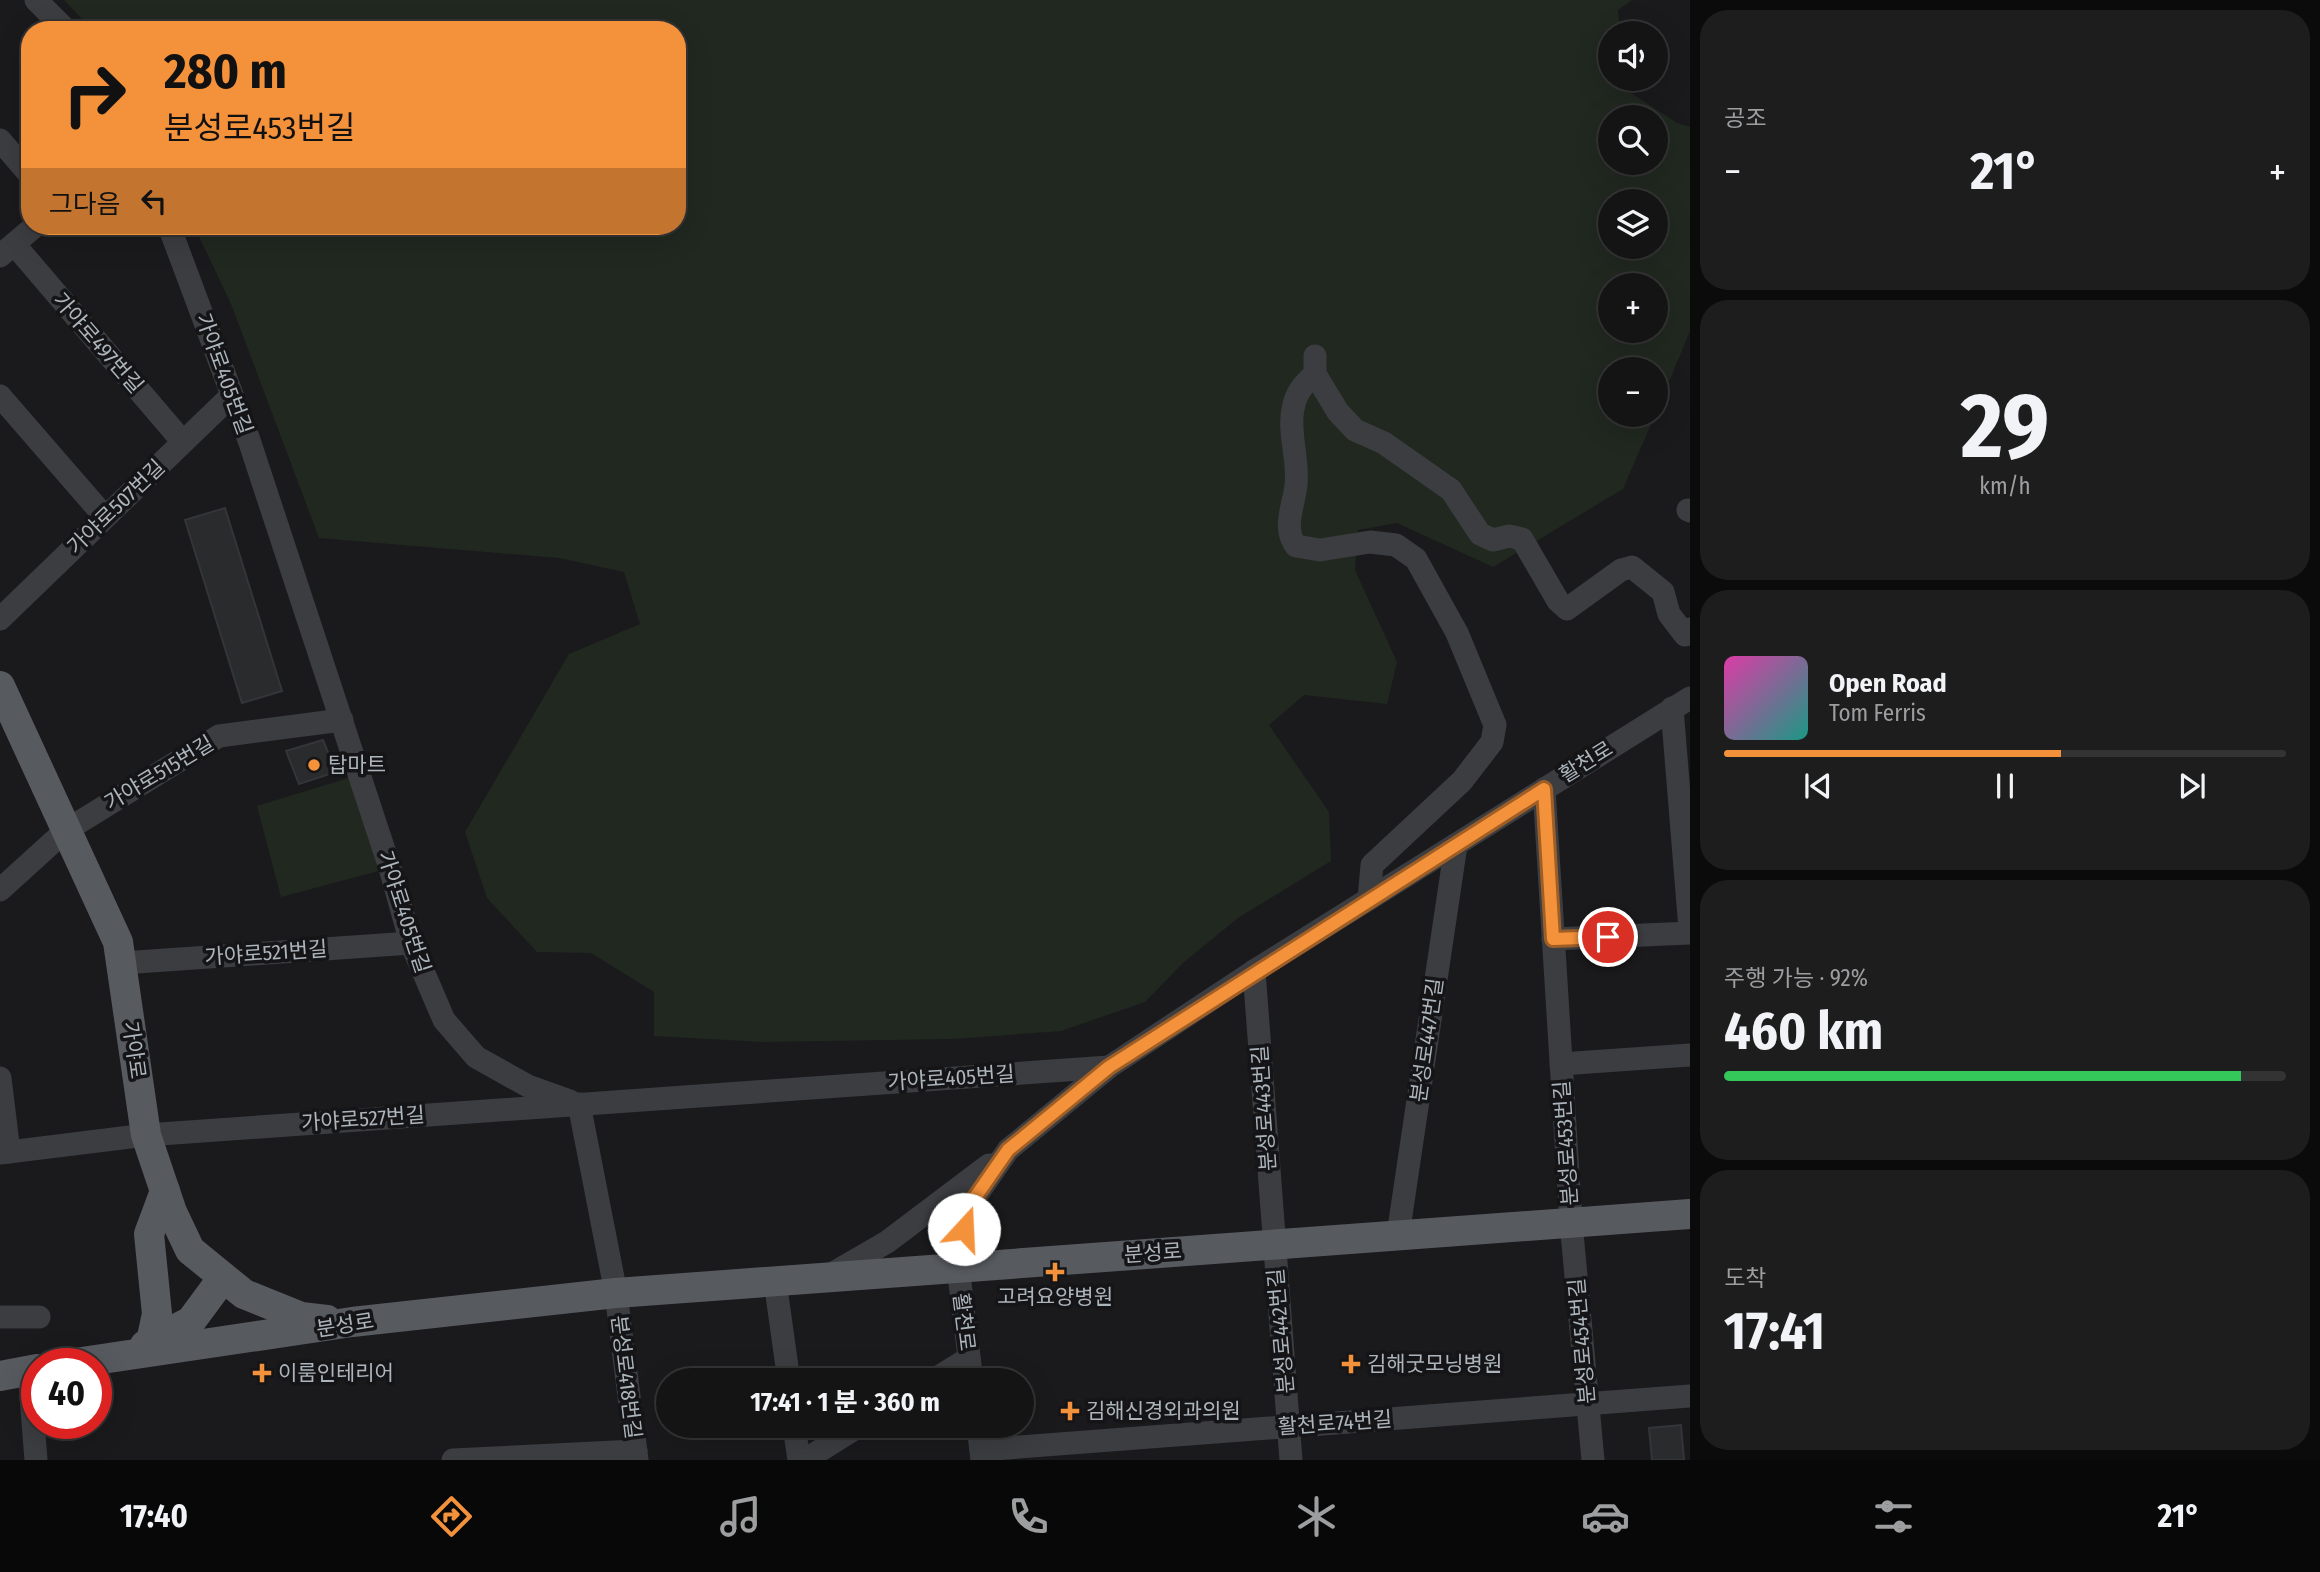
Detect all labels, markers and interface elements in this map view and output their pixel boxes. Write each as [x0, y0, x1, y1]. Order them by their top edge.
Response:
map controls [1598, 21, 1668, 427]
button: sound [1598, 21, 1668, 91]
text: 280 m [164, 42, 287, 101]
icon: right [49, 49, 140, 140]
text: 공조 [1724, 104, 1766, 132]
button: search [1598, 105, 1668, 175]
text: 분성로453번길 [164, 109, 355, 147]
text: 21° [1970, 140, 2040, 203]
text: − [1724, 149, 1741, 195]
text: + [2269, 149, 2286, 195]
icon: left [135, 182, 173, 220]
text: 그다음 [49, 189, 121, 220]
button: layers [1598, 189, 1668, 259]
button: + [1598, 273, 1668, 343]
street label: 가야로497번길 [47, 287, 149, 399]
street label: 가야로405번길 [190, 310, 258, 438]
button: − [1598, 357, 1668, 427]
text: 29 [1961, 372, 2049, 481]
street label: 가야로507번길 [62, 454, 170, 560]
text: km/h [1979, 472, 2031, 500]
text: Open Road [1829, 668, 1947, 699]
text: Tom Ferris [1829, 699, 1926, 727]
street label: 가야로515번길 [100, 730, 218, 816]
street label: 활천로 [1555, 736, 1617, 788]
place label: 탑마트 [328, 752, 386, 778]
marker: 탑마트 [306, 757, 322, 773]
icon: previous [1799, 767, 1837, 805]
icon: pause [1986, 767, 2024, 805]
icon: next [2173, 767, 2211, 805]
street label: 가야로405번길 [372, 847, 436, 977]
pin [1578, 907, 1638, 967]
icon: arrive [1589, 918, 1627, 956]
street label: 가야로521번길 [204, 936, 328, 970]
text: 주행 가능 · 92% [1724, 964, 1868, 992]
street label: 분성로447번길 [1405, 976, 1449, 1104]
text: 460 km [1724, 1000, 1883, 1063]
street label: 가야로 [117, 1019, 151, 1081]
street label: 분성로443번길 [1247, 1044, 1281, 1172]
street label: 가야로405번길 [887, 1061, 1015, 1095]
street label: 분성로453번길 [1549, 1079, 1583, 1207]
street label: 가야로527번길 [300, 1102, 426, 1136]
position arrow [927, 1192, 1001, 1266]
street label: 분성로 [1123, 1238, 1183, 1268]
marker: 고려요양병원 [1045, 1262, 1065, 1282]
text: 도착 [1724, 1264, 1766, 1292]
street label: 분성로442번길 [1263, 1267, 1299, 1395]
street label: 분성로454번길 [1564, 1277, 1600, 1405]
place label: 고려요양병원 [997, 1284, 1113, 1310]
street label: 활천로 [948, 1292, 980, 1352]
text: 17:41 [1724, 1300, 1825, 1363]
street label: 분성로 [314, 1308, 376, 1342]
street label: 분성로418번길 [606, 1314, 646, 1440]
speed limit sign: 40 [21, 1348, 112, 1439]
place label: 김해굿모닝병원 [1367, 1351, 1502, 1377]
marker: 김해굿모닝병원 [1341, 1354, 1361, 1374]
place label: 이룸인테리어 [278, 1360, 394, 1386]
marker: 이룸인테리어 [252, 1363, 272, 1383]
text: 17:41 · 1 분 · 360 m [750, 1387, 940, 1418]
place label: 김해신경외과의원 [1086, 1398, 1241, 1424]
marker: 김해신경외과의원 [1060, 1401, 1080, 1421]
street label: 활천로74번길 [1277, 1406, 1393, 1440]
icon: directions [427, 1492, 476, 1541]
icon: music [716, 1492, 765, 1541]
icon: phone [1004, 1492, 1053, 1541]
icon: climate [1292, 1492, 1341, 1541]
icon: car [1581, 1492, 1630, 1541]
icon: filters [1869, 1492, 1918, 1541]
text: 17:40 [120, 1497, 188, 1535]
text: 21° [2157, 1497, 2200, 1535]

